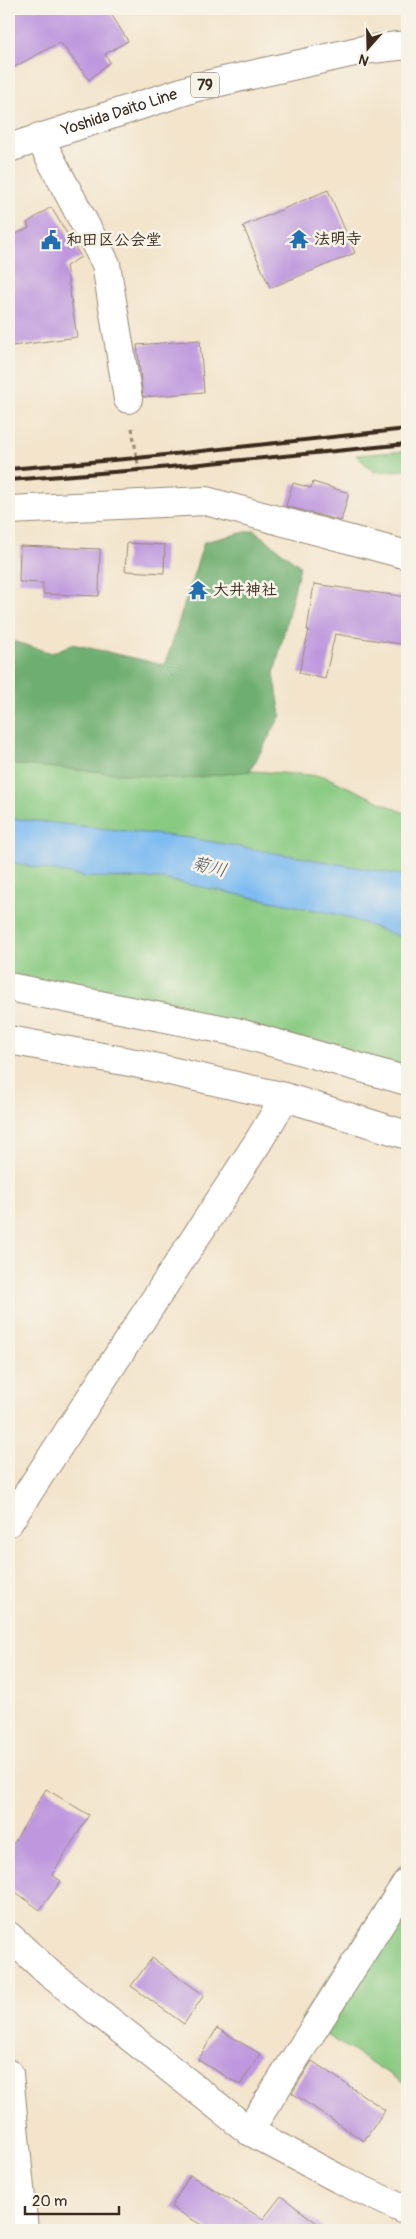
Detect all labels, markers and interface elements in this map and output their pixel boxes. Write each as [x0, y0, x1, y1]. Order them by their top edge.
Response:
north arrow [344, 22, 394, 72]
text: N [356, 50, 371, 69]
road number: 79 [191, 72, 219, 98]
street label: Yoshida Daito Line [58, 84, 180, 141]
temple icon: 法明寺 [288, 228, 310, 250]
public building icon: 和田区公会堂 [40, 229, 62, 251]
place label: 法明寺 [314, 229, 362, 249]
place label: 和田区公会堂 [66, 230, 162, 250]
temple icon: 大井神社 [187, 579, 209, 601]
place label: 大井神社 [213, 580, 277, 600]
water label: 菊川 [189, 851, 229, 883]
scale bar [25, 2184, 119, 2216]
text: 20 m [32, 2192, 67, 2211]

